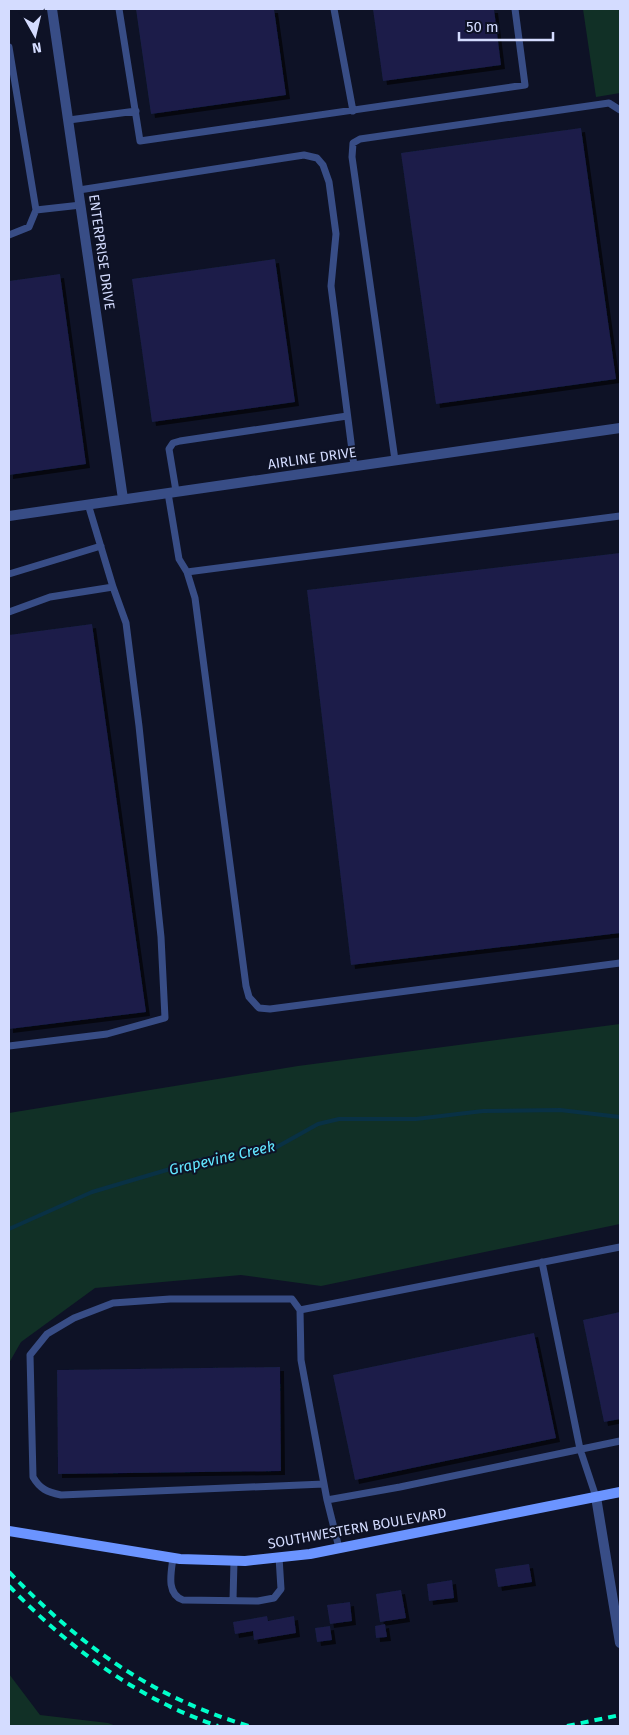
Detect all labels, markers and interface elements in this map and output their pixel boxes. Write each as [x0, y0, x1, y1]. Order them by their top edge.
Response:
north arrow [10, 10, 60, 60]
scale bar [459, 10, 553, 42]
text: 50 m [466, 18, 499, 36]
text: N [31, 38, 43, 56]
street label: ENTERPRISE DRIVE [85, 193, 118, 311]
street label: AIRLINE DRIVE [267, 444, 358, 473]
water label: Grapevine Creek [167, 1137, 277, 1179]
street label: SOUTHWESTERN BOULEVARD [266, 1504, 448, 1553]

